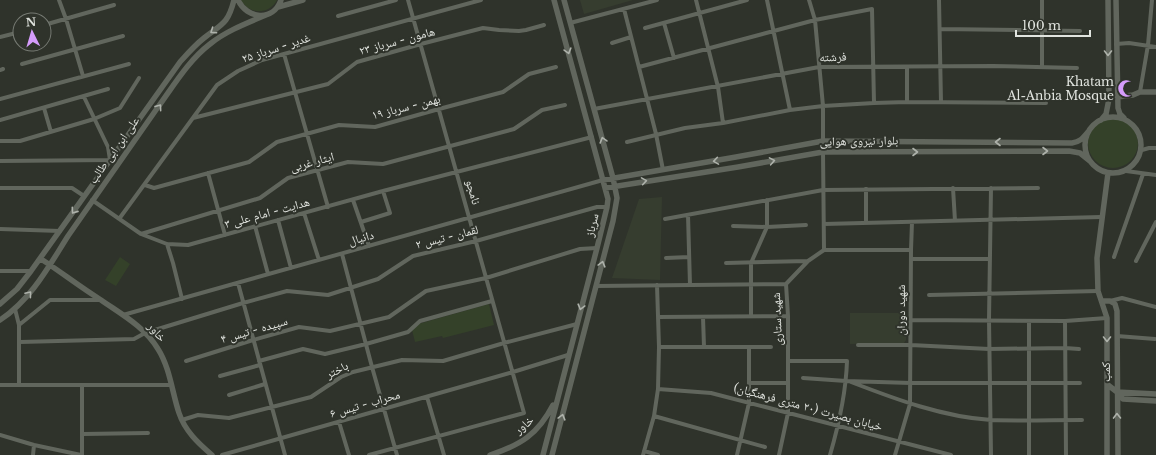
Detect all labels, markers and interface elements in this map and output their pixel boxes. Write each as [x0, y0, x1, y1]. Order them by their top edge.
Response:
north arrow [12, 12, 52, 52]
scale bar [1016, 12, 1090, 38]
text: N [25, 15, 38, 29]
text: 100 m [1022, 18, 1061, 33]
street label: هامون - سرباز ۲۳ [357, 23, 436, 58]
one-way arrow [211, 26, 218, 33]
street label: غدیر - سرباز ۲۵ [240, 29, 312, 66]
one-way arrow [563, 47, 572, 54]
street label: فرشته [819, 49, 847, 64]
one-way arrow [1104, 50, 1112, 56]
place label: Khatam Al-Anbia Mosque [1006, 74, 1114, 103]
mosque icon: Khatam Al-Anbia Mosque [1117, 79, 1137, 99]
street label: بهمن - سرباز ۱۹ [370, 91, 442, 123]
one-way arrow [154, 104, 161, 111]
street label: علی ابن ابی طالب [85, 113, 143, 186]
street label: بلوار نیروی هوایی [820, 132, 898, 149]
one-way arrow [599, 137, 608, 144]
one-way arrow [995, 138, 1001, 146]
one-way arrow [1042, 147, 1048, 155]
street label: ایثار غربی [288, 148, 336, 175]
one-way arrow [912, 148, 918, 156]
one-way arrow [712, 156, 719, 165]
one-way arrow [769, 157, 775, 165]
one-way arrow [641, 177, 647, 186]
street label: نامجو [463, 178, 484, 206]
street label: هدایت - امام علی ۳ [223, 194, 311, 232]
one-way arrow [72, 206, 79, 213]
street label: سرباز [581, 211, 602, 239]
street label: لقمان - تیس ۲ [414, 221, 480, 252]
street label: دانیال [346, 227, 375, 248]
one-way arrow [597, 261, 606, 268]
street label: شهید دوران [893, 284, 908, 336]
one-way arrow [24, 291, 31, 298]
street label: شهید ستاری [768, 292, 785, 346]
one-way arrow [577, 303, 586, 310]
street label: سپیده - تیس ۴ [219, 313, 289, 346]
street label: خاور [144, 318, 170, 345]
one-way arrow [1103, 336, 1111, 342]
street label: باختر [322, 358, 351, 382]
street label: کمب [1098, 362, 1113, 382]
street label: خیابان بصیرت (۲۰ متری فرهنگیان) [732, 379, 885, 434]
street label: محراب - تیس ۶ [328, 386, 402, 421]
street label: خاور [510, 412, 537, 438]
one-way arrow [1113, 413, 1121, 419]
one-way arrow [558, 414, 566, 421]

